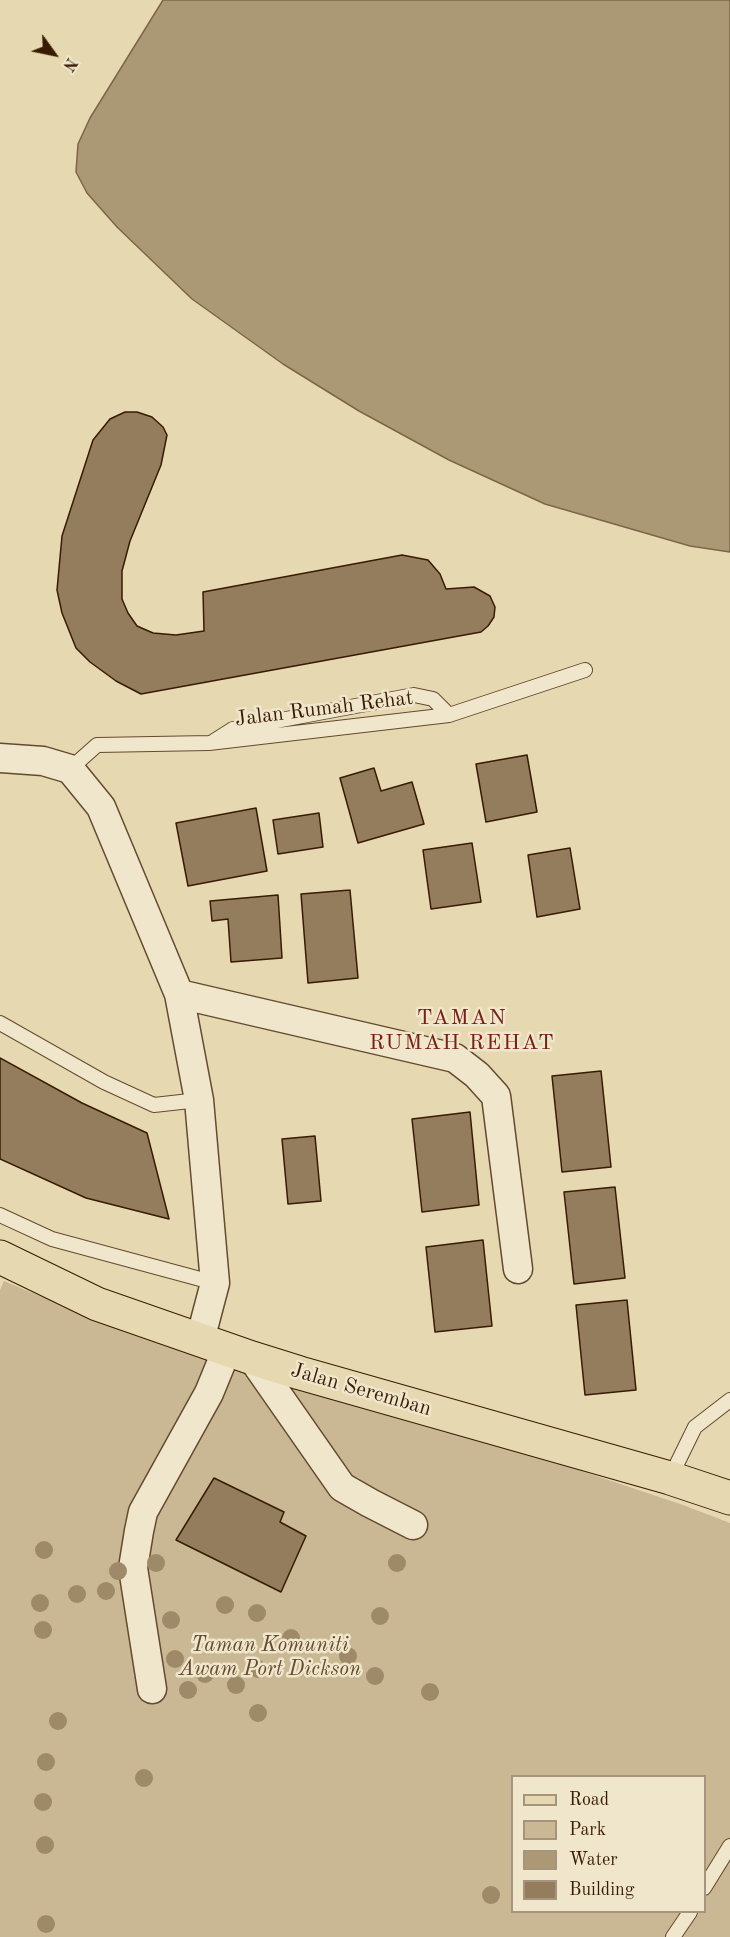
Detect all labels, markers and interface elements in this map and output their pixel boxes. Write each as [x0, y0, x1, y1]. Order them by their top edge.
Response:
north arrow [24, 24, 84, 84]
text: N [59, 54, 79, 73]
street label: Jalan Rumah Rehat [233, 686, 415, 732]
district label: TAMAN RUMAH REHAT [369, 1005, 555, 1056]
street label: Jalan Seremban [288, 1358, 434, 1422]
park label: Taman Komuniti Awam Port Dickson [179, 1632, 361, 1682]
legend [511, 1775, 706, 1913]
text: Road [569, 1791, 609, 1809]
text: Park [569, 1821, 606, 1839]
text: Water [569, 1851, 618, 1869]
text: Building [569, 1881, 634, 1899]

